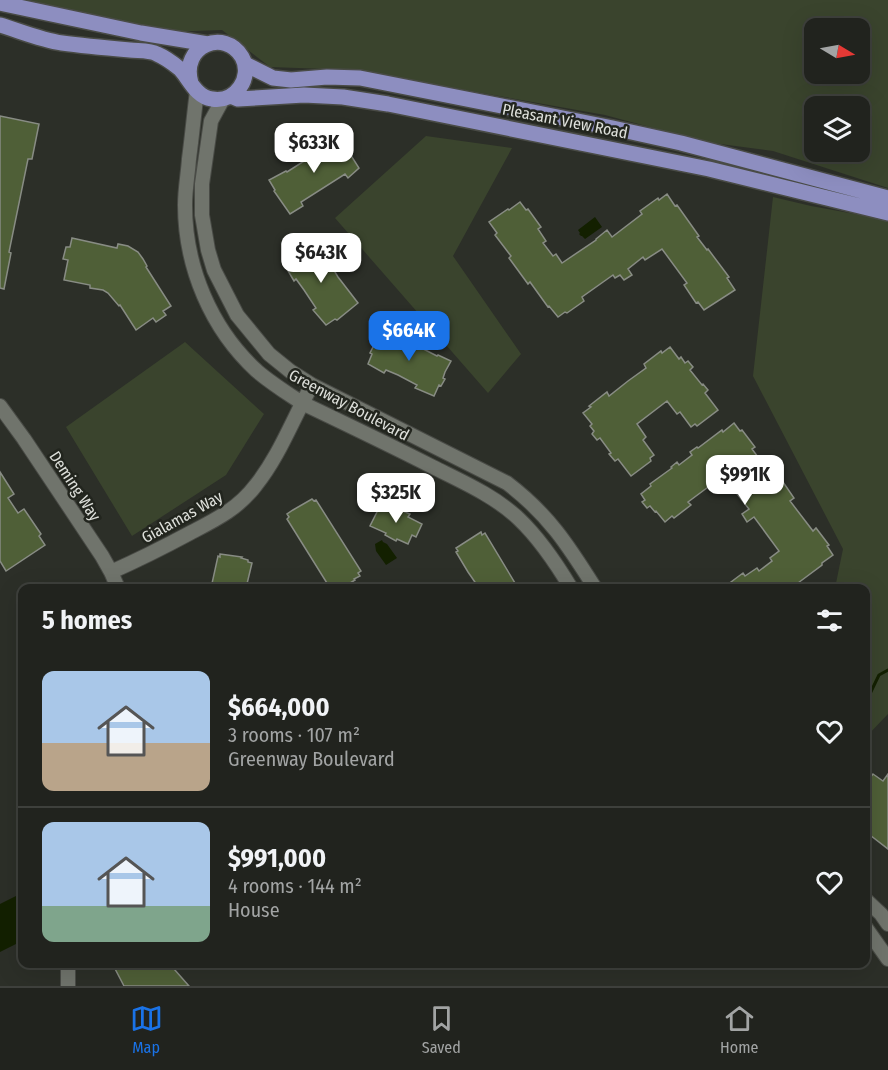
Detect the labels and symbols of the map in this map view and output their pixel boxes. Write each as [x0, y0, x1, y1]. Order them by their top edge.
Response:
north arrow [804, 18, 870, 84]
street label: Pleasant View Road [501, 100, 629, 142]
pin: $633K [272, 123, 356, 174]
pin: $643K [279, 233, 363, 284]
pin: $664K [367, 311, 451, 362]
street label: Greenway Boulevard [286, 365, 412, 445]
street label: Deming Way [45, 447, 105, 525]
pin: $991K [703, 455, 787, 506]
pin: $325K [354, 473, 438, 524]
street label: Gialamas Way [138, 487, 227, 547]

